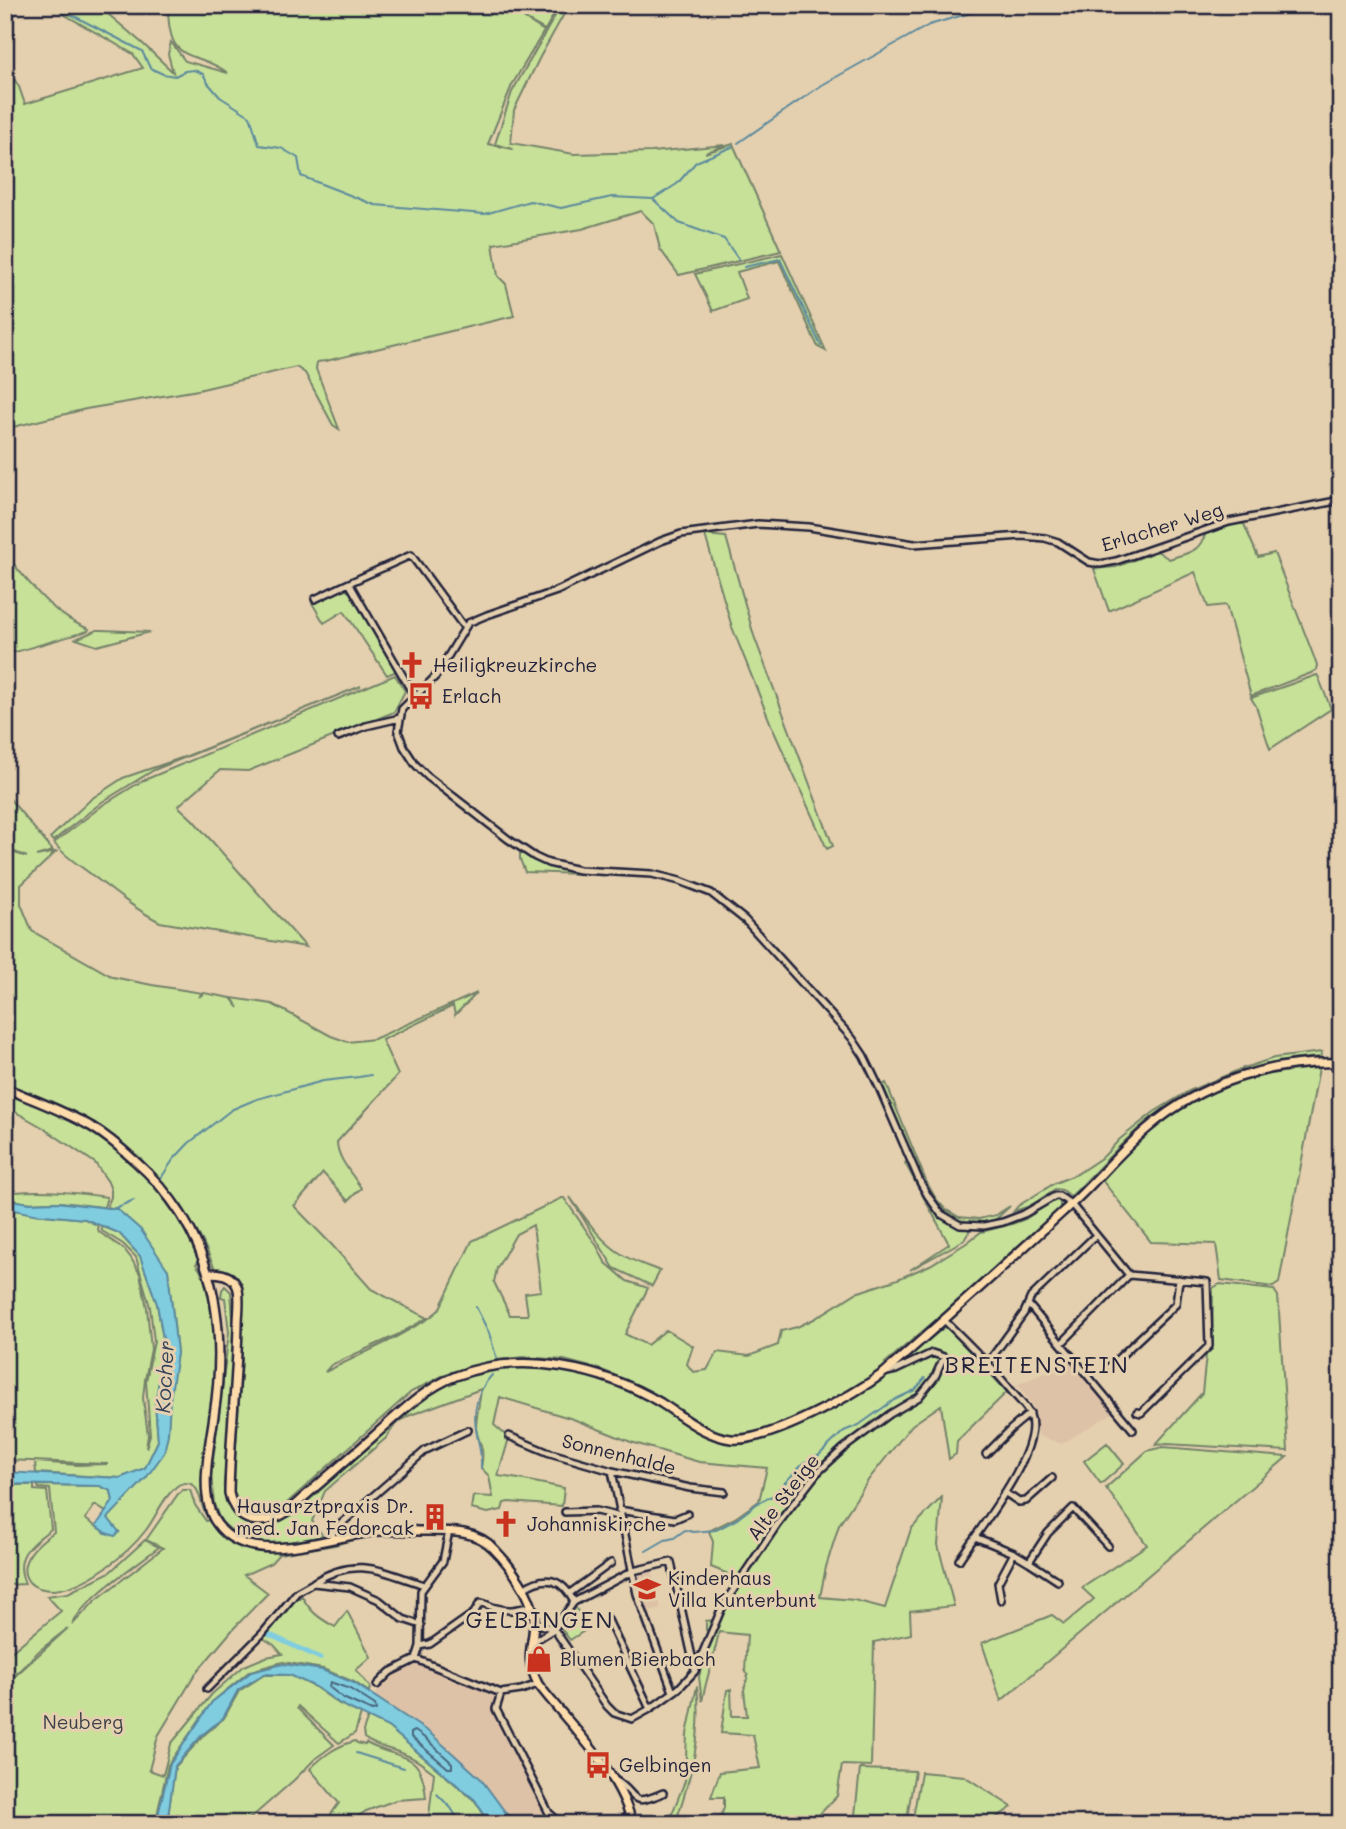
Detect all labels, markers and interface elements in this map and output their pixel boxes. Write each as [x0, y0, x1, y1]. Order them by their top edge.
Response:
street label: Erlacher Weg [1098, 496, 1226, 557]
church icon: Heiligkreuzkirche [397, 650, 427, 680]
place label: Heiligkreuzkirche [433, 652, 597, 677]
bus stop icon: Erlach [406, 681, 436, 711]
place label: Erlach [442, 683, 501, 708]
water label: Kocher [148, 1340, 179, 1414]
district label: BREITENSTEIN [944, 1349, 1130, 1379]
street label: Sonnenhalde [560, 1427, 679, 1480]
street label: Alte Steige [741, 1448, 824, 1545]
place label: Hausarztpraxis Dr. med. Jan Fedorcak [236, 1493, 414, 1540]
building icon: Hausarztpraxis Dr. med. Jan Fedorcak [420, 1502, 450, 1532]
church icon: Johanniskirche [491, 1509, 521, 1539]
place label: Johanniskirche [527, 1511, 666, 1536]
place label: Kinderhaus Villa Kunterbunt [668, 1565, 817, 1612]
school or university icon: Kinderhaus Villa Kunterbunt [632, 1574, 662, 1604]
district label: GELBINGEN [466, 1604, 614, 1634]
shop icon: Blumen Bierbach [524, 1644, 554, 1674]
place label: Blumen Bierbach [560, 1646, 715, 1671]
park label: Neuberg [43, 1709, 123, 1734]
bus stop icon: Gelbingen [583, 1750, 613, 1780]
place label: Gelbingen [619, 1752, 711, 1777]

